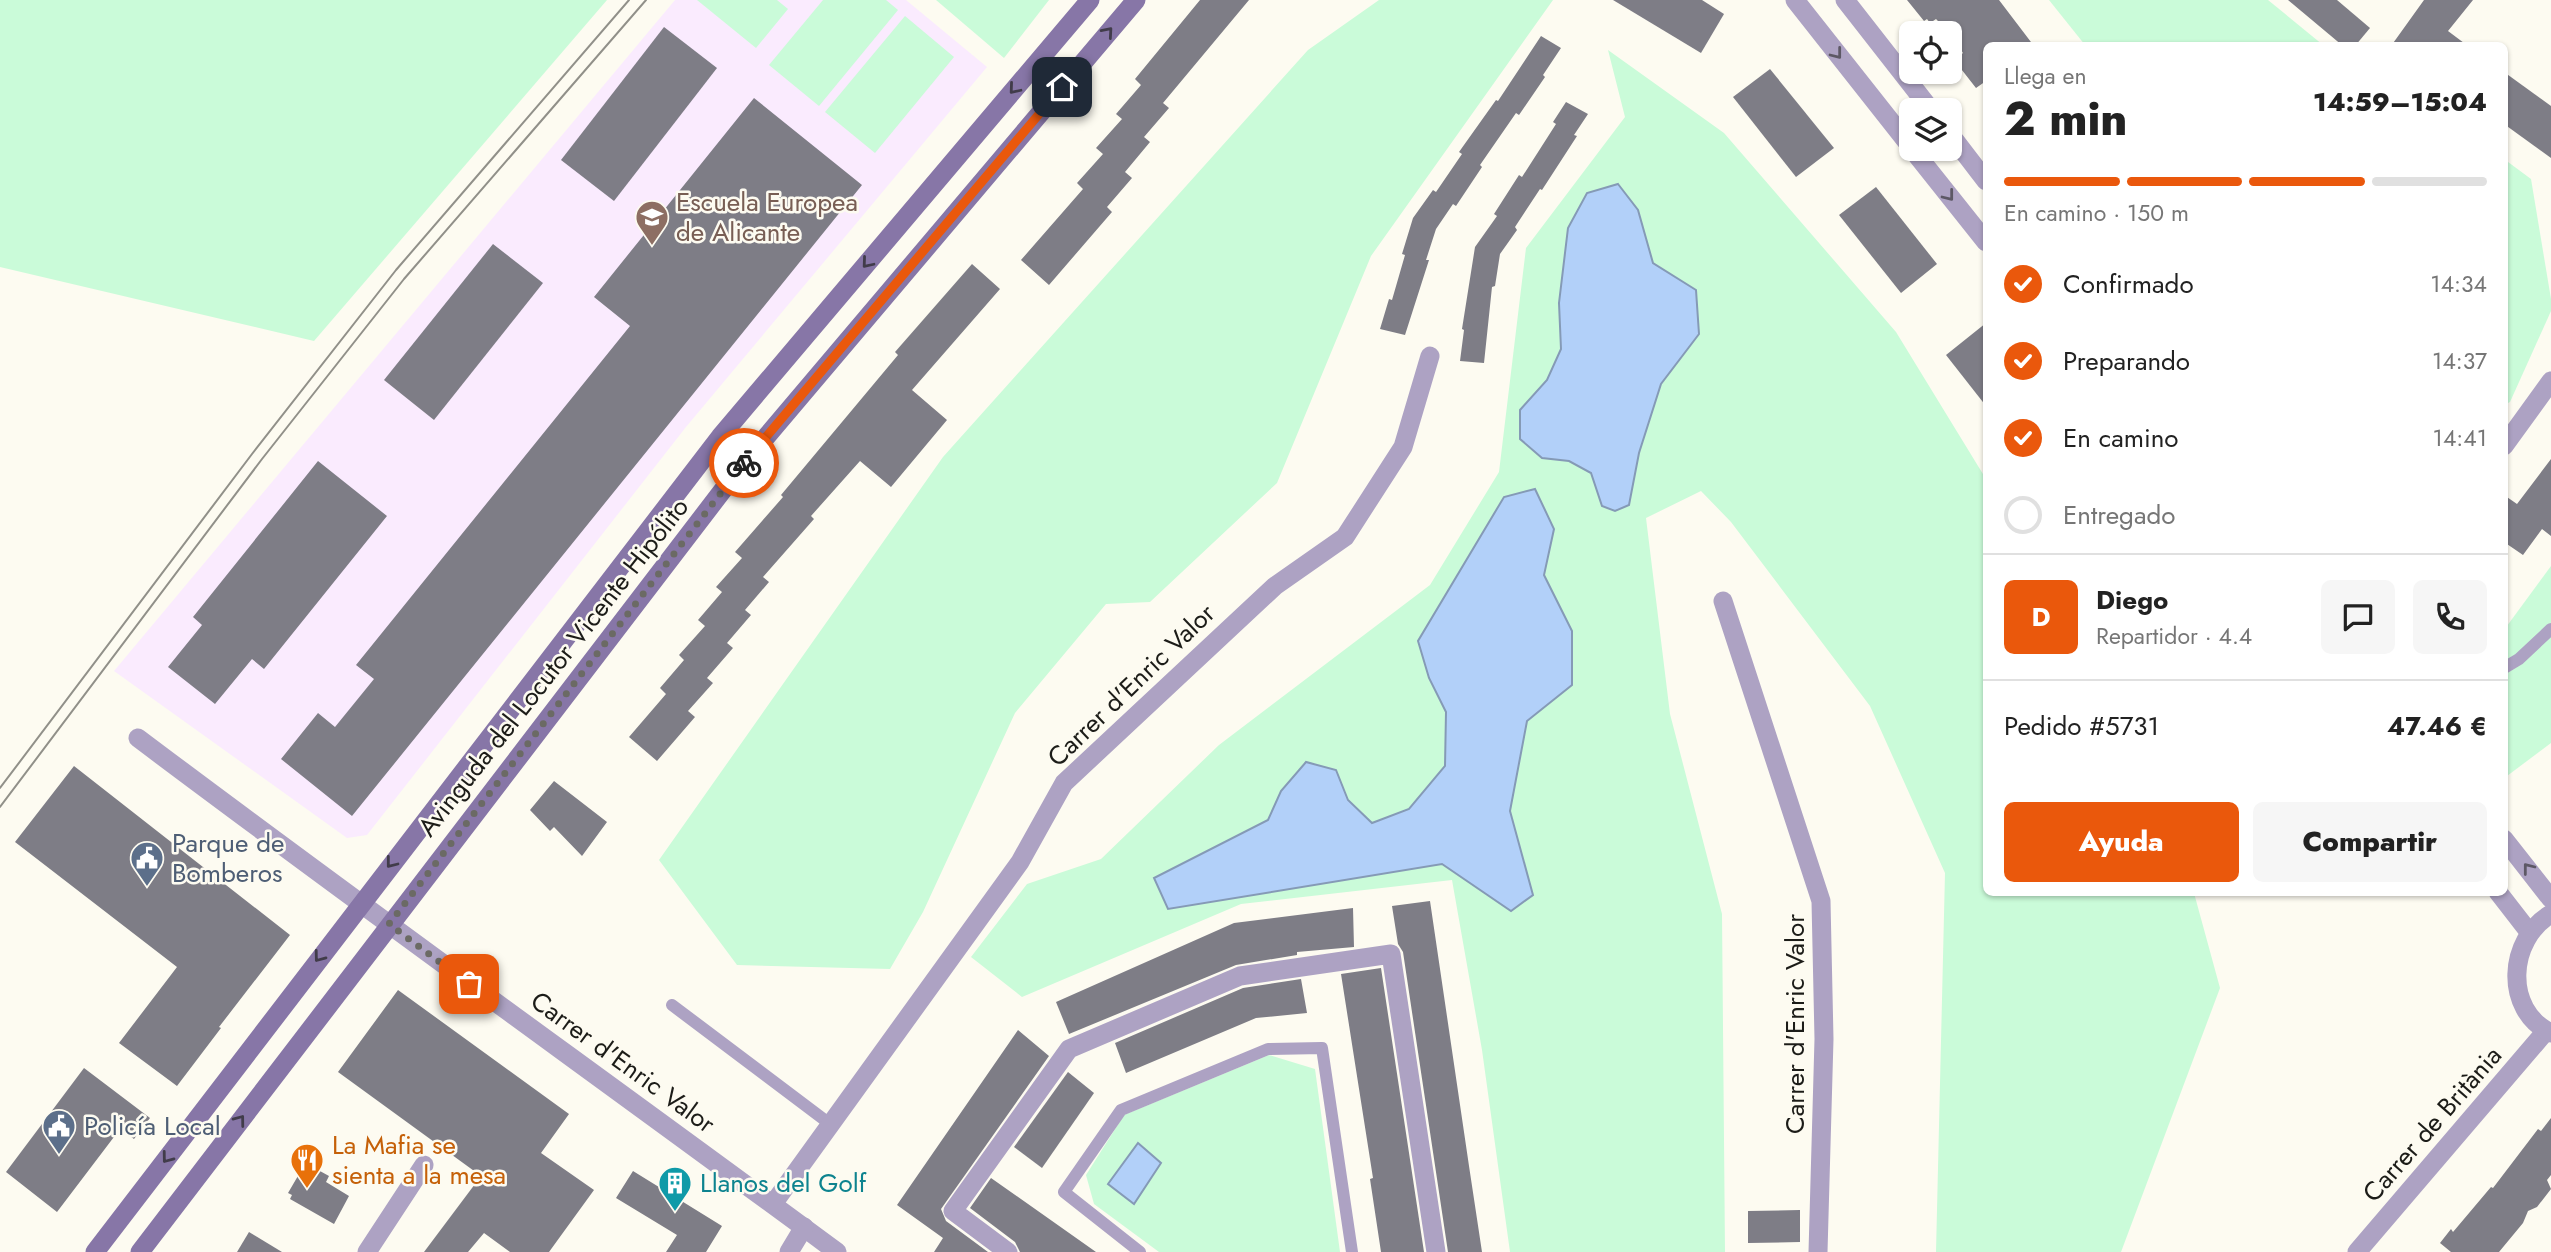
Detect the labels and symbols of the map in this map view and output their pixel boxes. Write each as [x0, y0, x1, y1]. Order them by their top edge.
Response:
one-way arrow [1100, 28, 1112, 41]
one-way arrow [1829, 45, 1841, 58]
pin [1032, 57, 1092, 117]
one-way arrow [1010, 81, 1022, 94]
place label: Escuela Europea de Alicante [676, 183, 858, 251]
one-way arrow [1941, 188, 1954, 200]
school or university icon: Escuela Europea de Alicante [633, 198, 671, 247]
one-way arrow [863, 255, 875, 268]
courier [709, 428, 779, 498]
street label: Avinguda del Locutor Vicente Hipólito [408, 490, 698, 844]
street label: Carrer d'Enric Valor [1039, 595, 1223, 775]
place label: Parque de Bomberos [172, 824, 284, 892]
public building icon: Parque de Bomberos [128, 839, 166, 888]
one-way arrow [386, 856, 399, 868]
one-way arrow [2523, 864, 2536, 876]
street label: Carrer d'Enric Valor [1776, 914, 1814, 1134]
one-way arrow [315, 950, 328, 962]
pin [439, 954, 499, 1014]
street label: Carrer d'Enric Valor [523, 982, 723, 1142]
street label: Carrer de Britània [2353, 1038, 2511, 1210]
public building icon: Policía Local [40, 1107, 78, 1156]
place label: Policía Local [84, 1107, 221, 1145]
one-way arrow [232, 1115, 244, 1127]
place label: La Mafia se sienta a la mesa [332, 1126, 506, 1194]
restaurant icon: La Mafia se sienta a la mesa [288, 1141, 326, 1190]
one-way arrow [162, 1150, 175, 1163]
building icon: Llanos del Golf [656, 1164, 694, 1213]
place label: Llanos del Golf [700, 1164, 867, 1202]

